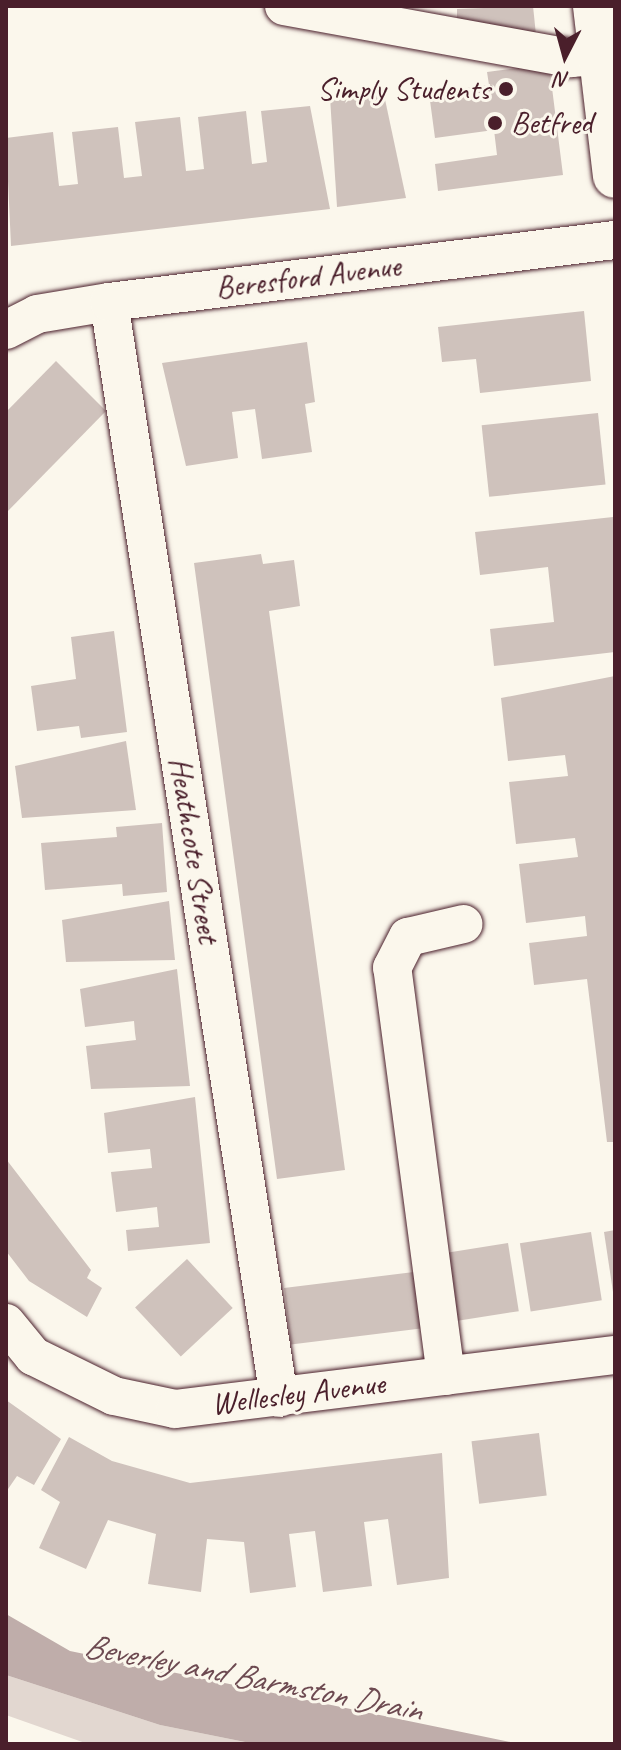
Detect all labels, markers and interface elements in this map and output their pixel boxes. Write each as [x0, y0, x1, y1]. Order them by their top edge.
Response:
north arrow [525, 16, 605, 96]
text: N [554, 65, 571, 95]
place label: Simply Students [316, 70, 490, 108]
marker: Simply Students [497, 80, 515, 98]
place label: Betfred [511, 104, 592, 142]
marker: Betfred [486, 114, 504, 132]
street label: Beresford Avenue [213, 247, 403, 307]
street label: Heathcote Street [160, 754, 228, 946]
street label: Wellesley Avenue [209, 1364, 387, 1424]
water label: Beverley and Barmston Drain [80, 1624, 426, 1730]

